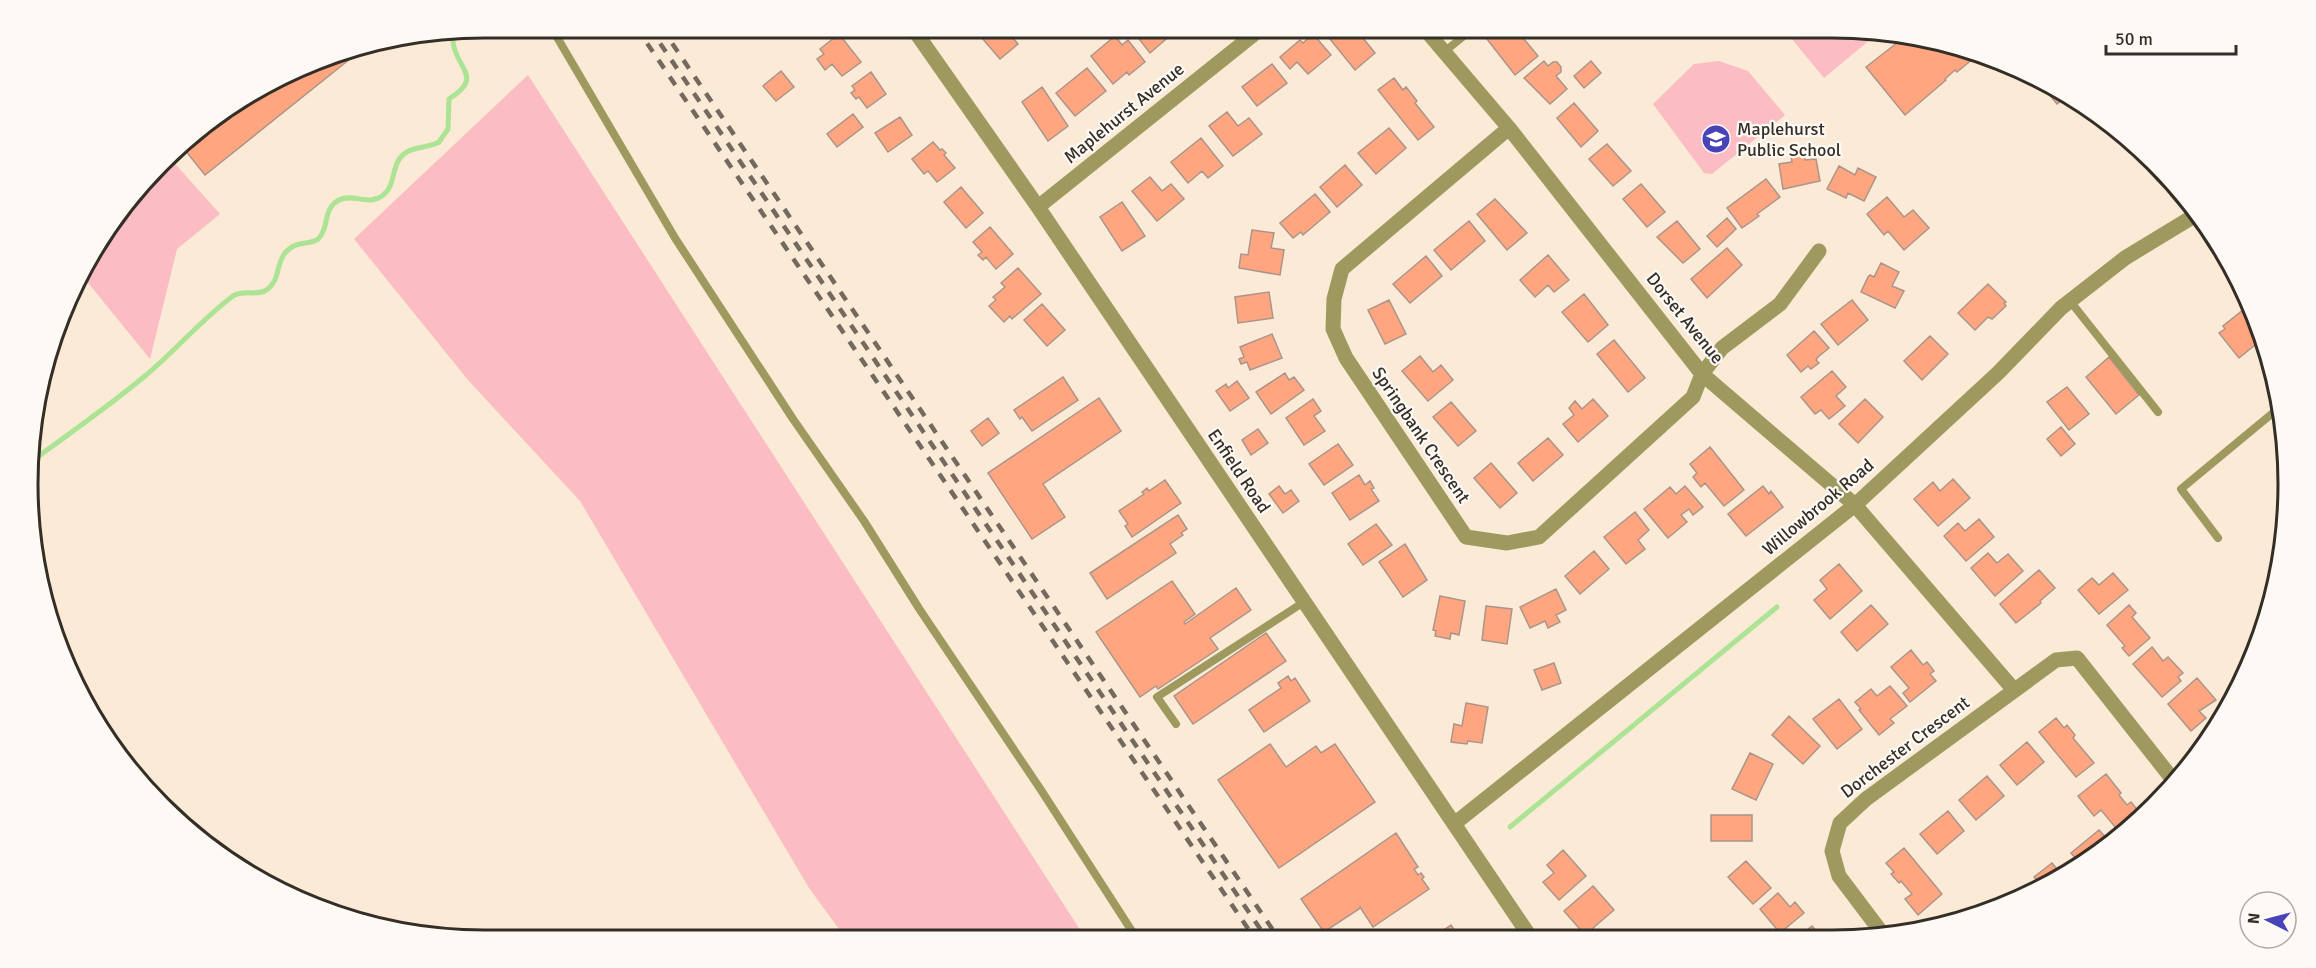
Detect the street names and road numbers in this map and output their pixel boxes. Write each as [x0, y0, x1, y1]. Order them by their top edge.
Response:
street label: Maplehurst Avenue [1060, 58, 1188, 168]
street label: Dorset Avenue [1641, 268, 1729, 368]
street label: Springbank Crescent [1367, 363, 1475, 507]
street label: Enfield Road [1203, 425, 1275, 517]
street label: Willowbrook Road [1758, 454, 1878, 560]
street label: Dorchester Crescent [1836, 691, 1974, 803]

